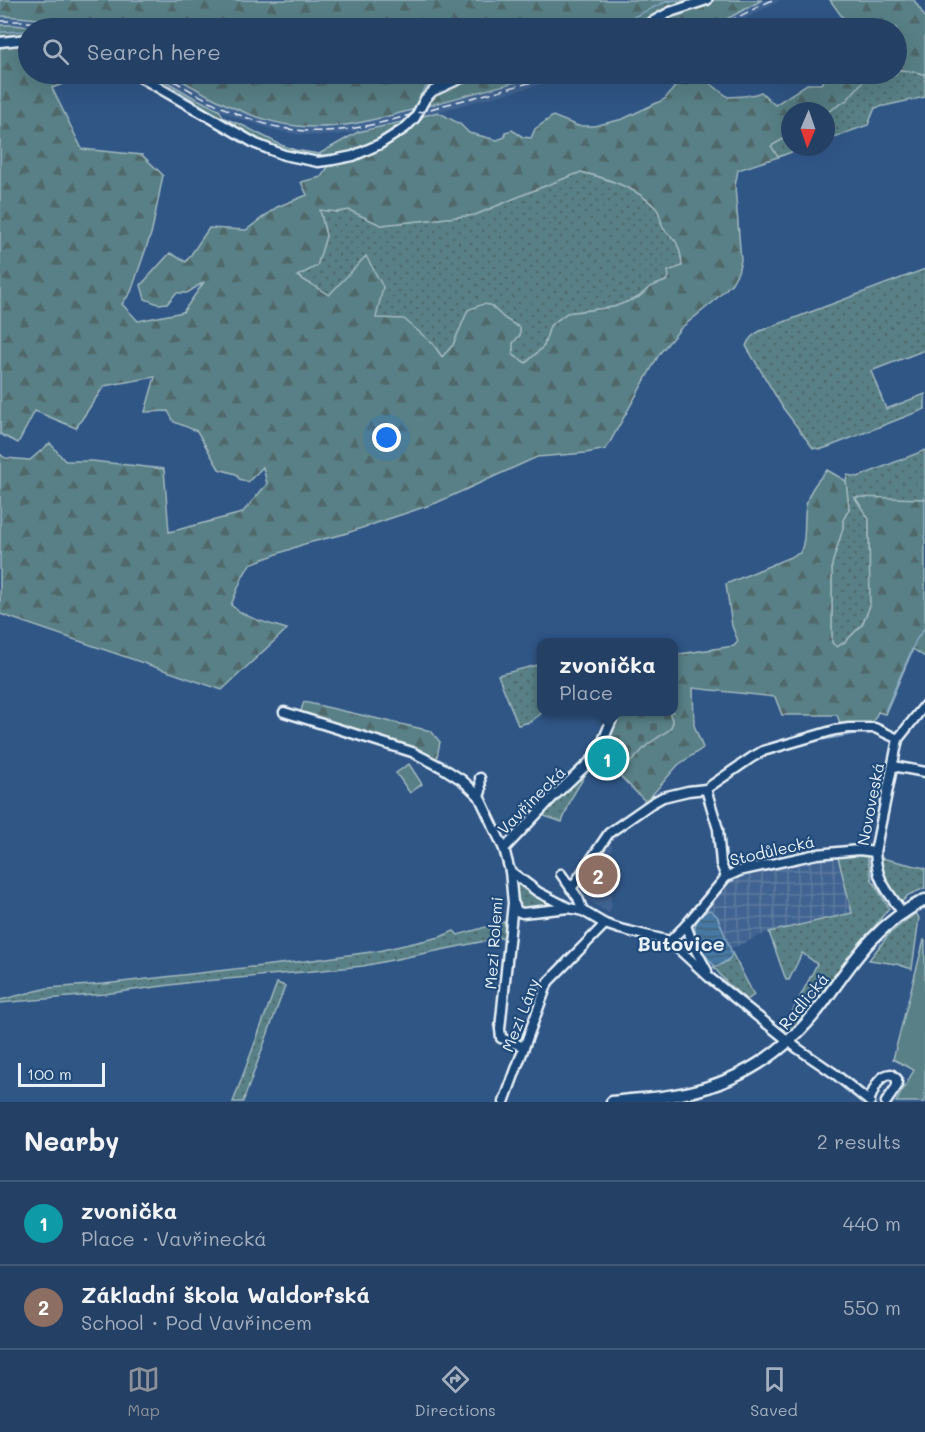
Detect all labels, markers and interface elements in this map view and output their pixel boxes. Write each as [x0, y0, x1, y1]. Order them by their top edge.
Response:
search box [18, 18, 907, 84]
icon: search [39, 35, 72, 68]
text: Search here [87, 37, 221, 66]
north arrow [781, 102, 835, 156]
your location [372, 423, 401, 452]
popup [537, 638, 678, 716]
text: zvonička [559, 650, 656, 679]
text: Place [559, 679, 613, 705]
pin: 1 [588, 736, 626, 780]
street label: Vavřinecká [492, 761, 570, 839]
street label: Novoveská [852, 761, 888, 847]
street label: Stodůlecká [728, 830, 816, 870]
pin: 2 [578, 852, 618, 898]
street label: Mezi Rolemi [479, 896, 507, 990]
district label: Butovice [637, 930, 725, 956]
street label: Radlická [773, 969, 833, 1033]
street label: Mezi Lány [496, 975, 544, 1055]
scale bar [18, 1060, 105, 1088]
text: 100 m [27, 1063, 72, 1084]
text: Nearby [24, 1124, 119, 1158]
text: 2 results [817, 1128, 901, 1154]
text: zvonička [81, 1196, 177, 1225]
text: 1 [39, 1210, 48, 1236]
text: 440 m [843, 1210, 901, 1236]
text: Place · Vavřinecká [81, 1225, 267, 1251]
text: Základní škola Waldorfská [81, 1280, 370, 1309]
text: 2 [38, 1294, 49, 1320]
text: 550 m [843, 1294, 901, 1320]
text: School · Pod Vavřincem [81, 1309, 312, 1335]
tab: Map [127, 1363, 160, 1420]
tab: Directions [415, 1363, 496, 1420]
tab: Saved [750, 1363, 798, 1420]

